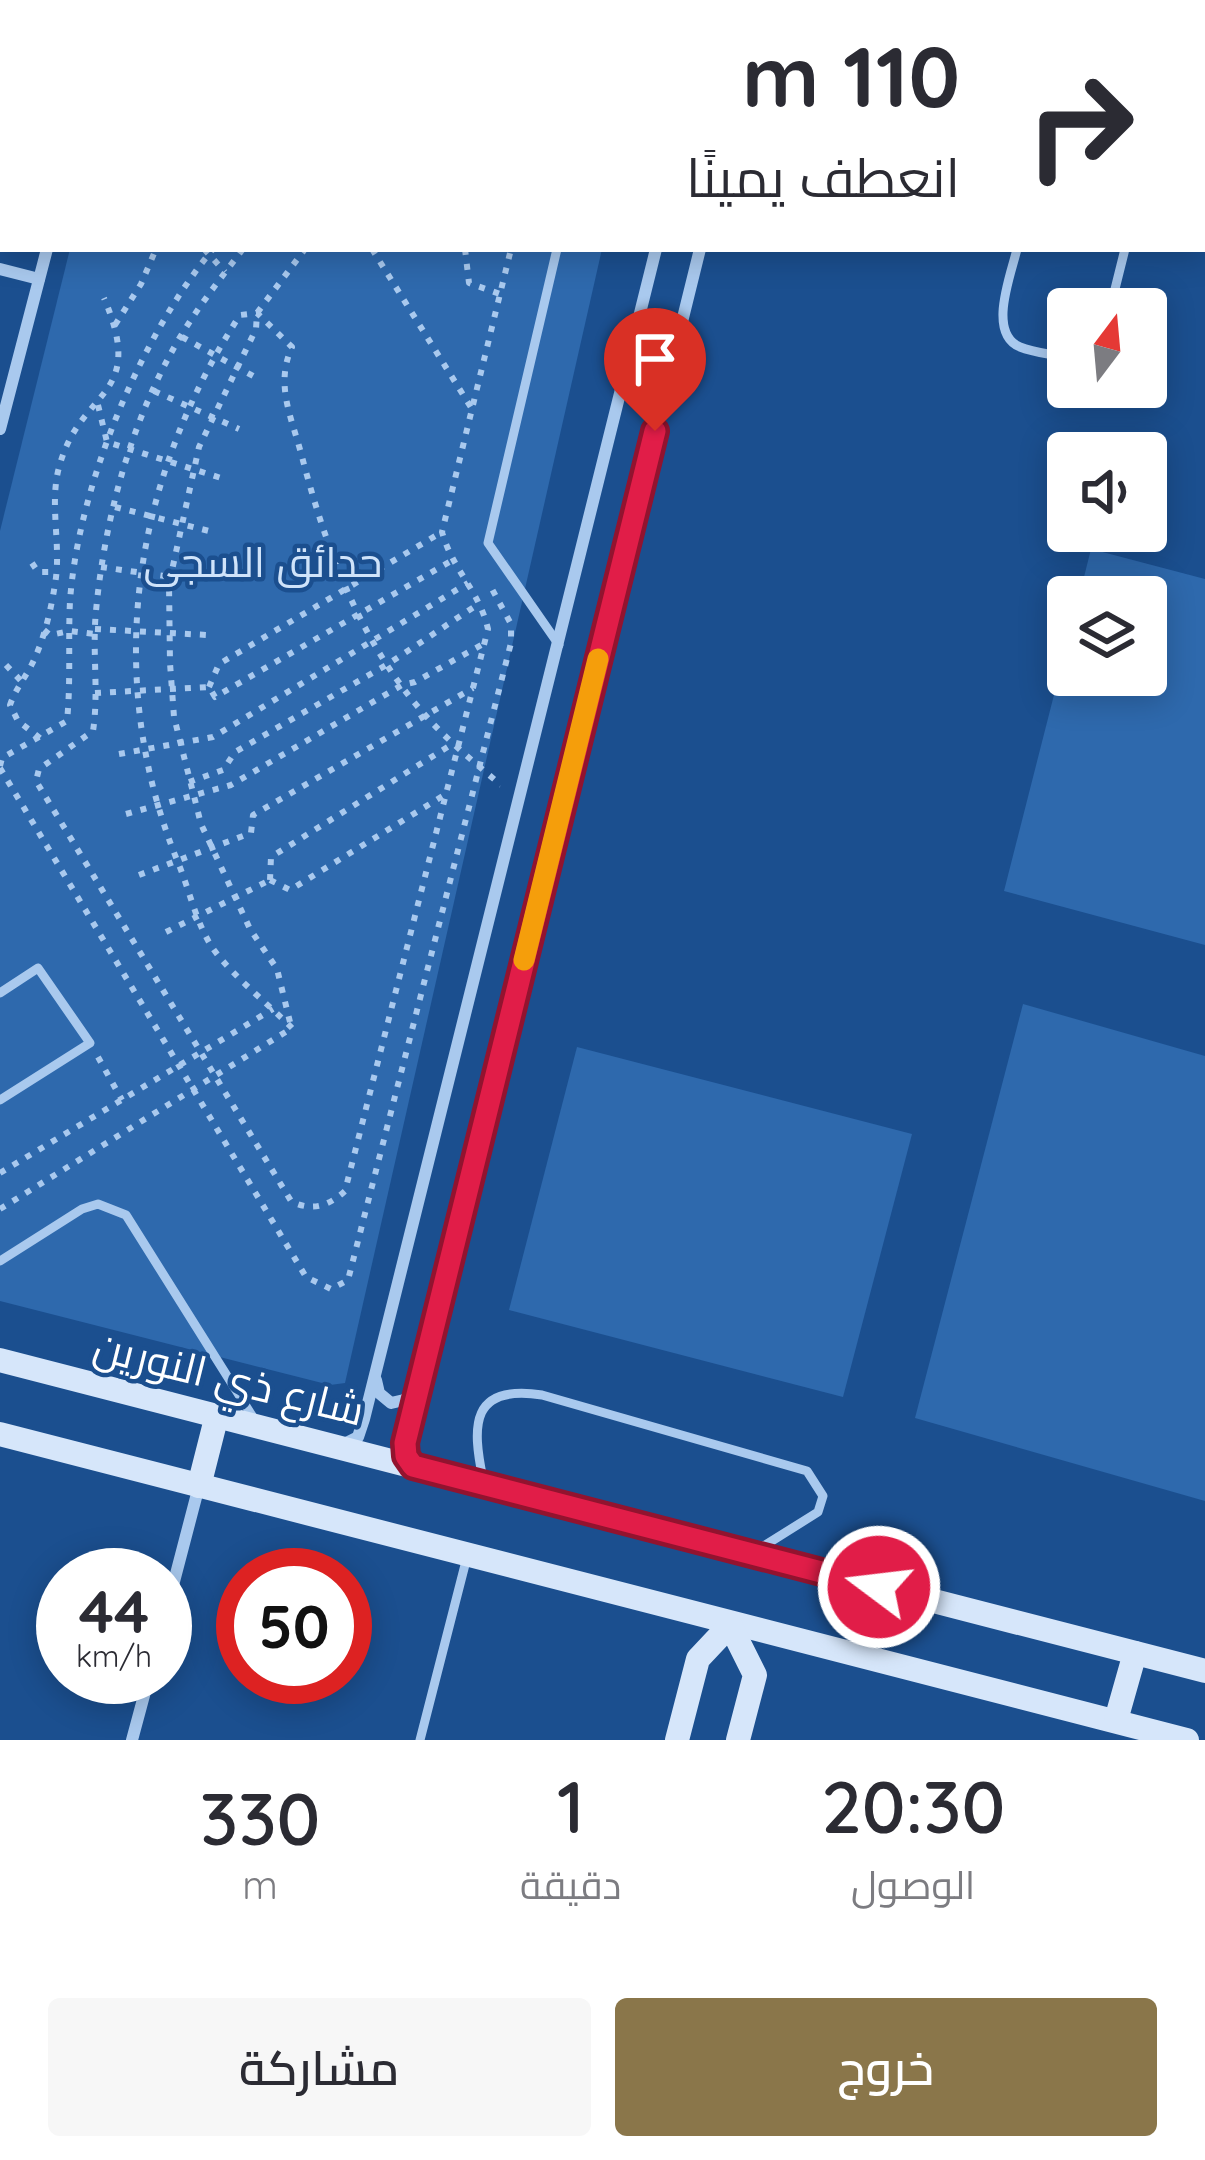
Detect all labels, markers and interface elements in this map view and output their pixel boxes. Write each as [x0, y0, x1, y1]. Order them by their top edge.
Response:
text: 110 m [742, 23, 960, 128]
icon: right [1002, 48, 1158, 204]
text: انعطف يمينًا [686, 143, 960, 211]
north arrow [1047, 288, 1167, 408]
map controls [1047, 288, 1167, 696]
pin [604, 308, 706, 431]
icon: arrive [622, 326, 688, 392]
button: sound [1047, 432, 1167, 552]
park label: حدائق السجى [144, 535, 382, 588]
button: layers [1047, 576, 1167, 696]
street label: شارع ذي النورين [87, 1318, 370, 1443]
position arrow [816, 1524, 942, 1650]
speed limit sign: 50 [216, 1548, 372, 1704]
text: 44 [79, 1573, 149, 1648]
text: km/h [76, 1637, 152, 1675]
text: 1 [557, 1761, 585, 1851]
text: 20:30 [821, 1761, 1005, 1851]
text: 330 [200, 1773, 320, 1863]
text: m [242, 1860, 278, 1909]
text: دقيقة [520, 1860, 621, 1909]
text: الوصول [851, 1860, 975, 1909]
button: مشاركة [48, 1998, 591, 2136]
button: خروج [615, 1998, 1157, 2136]

